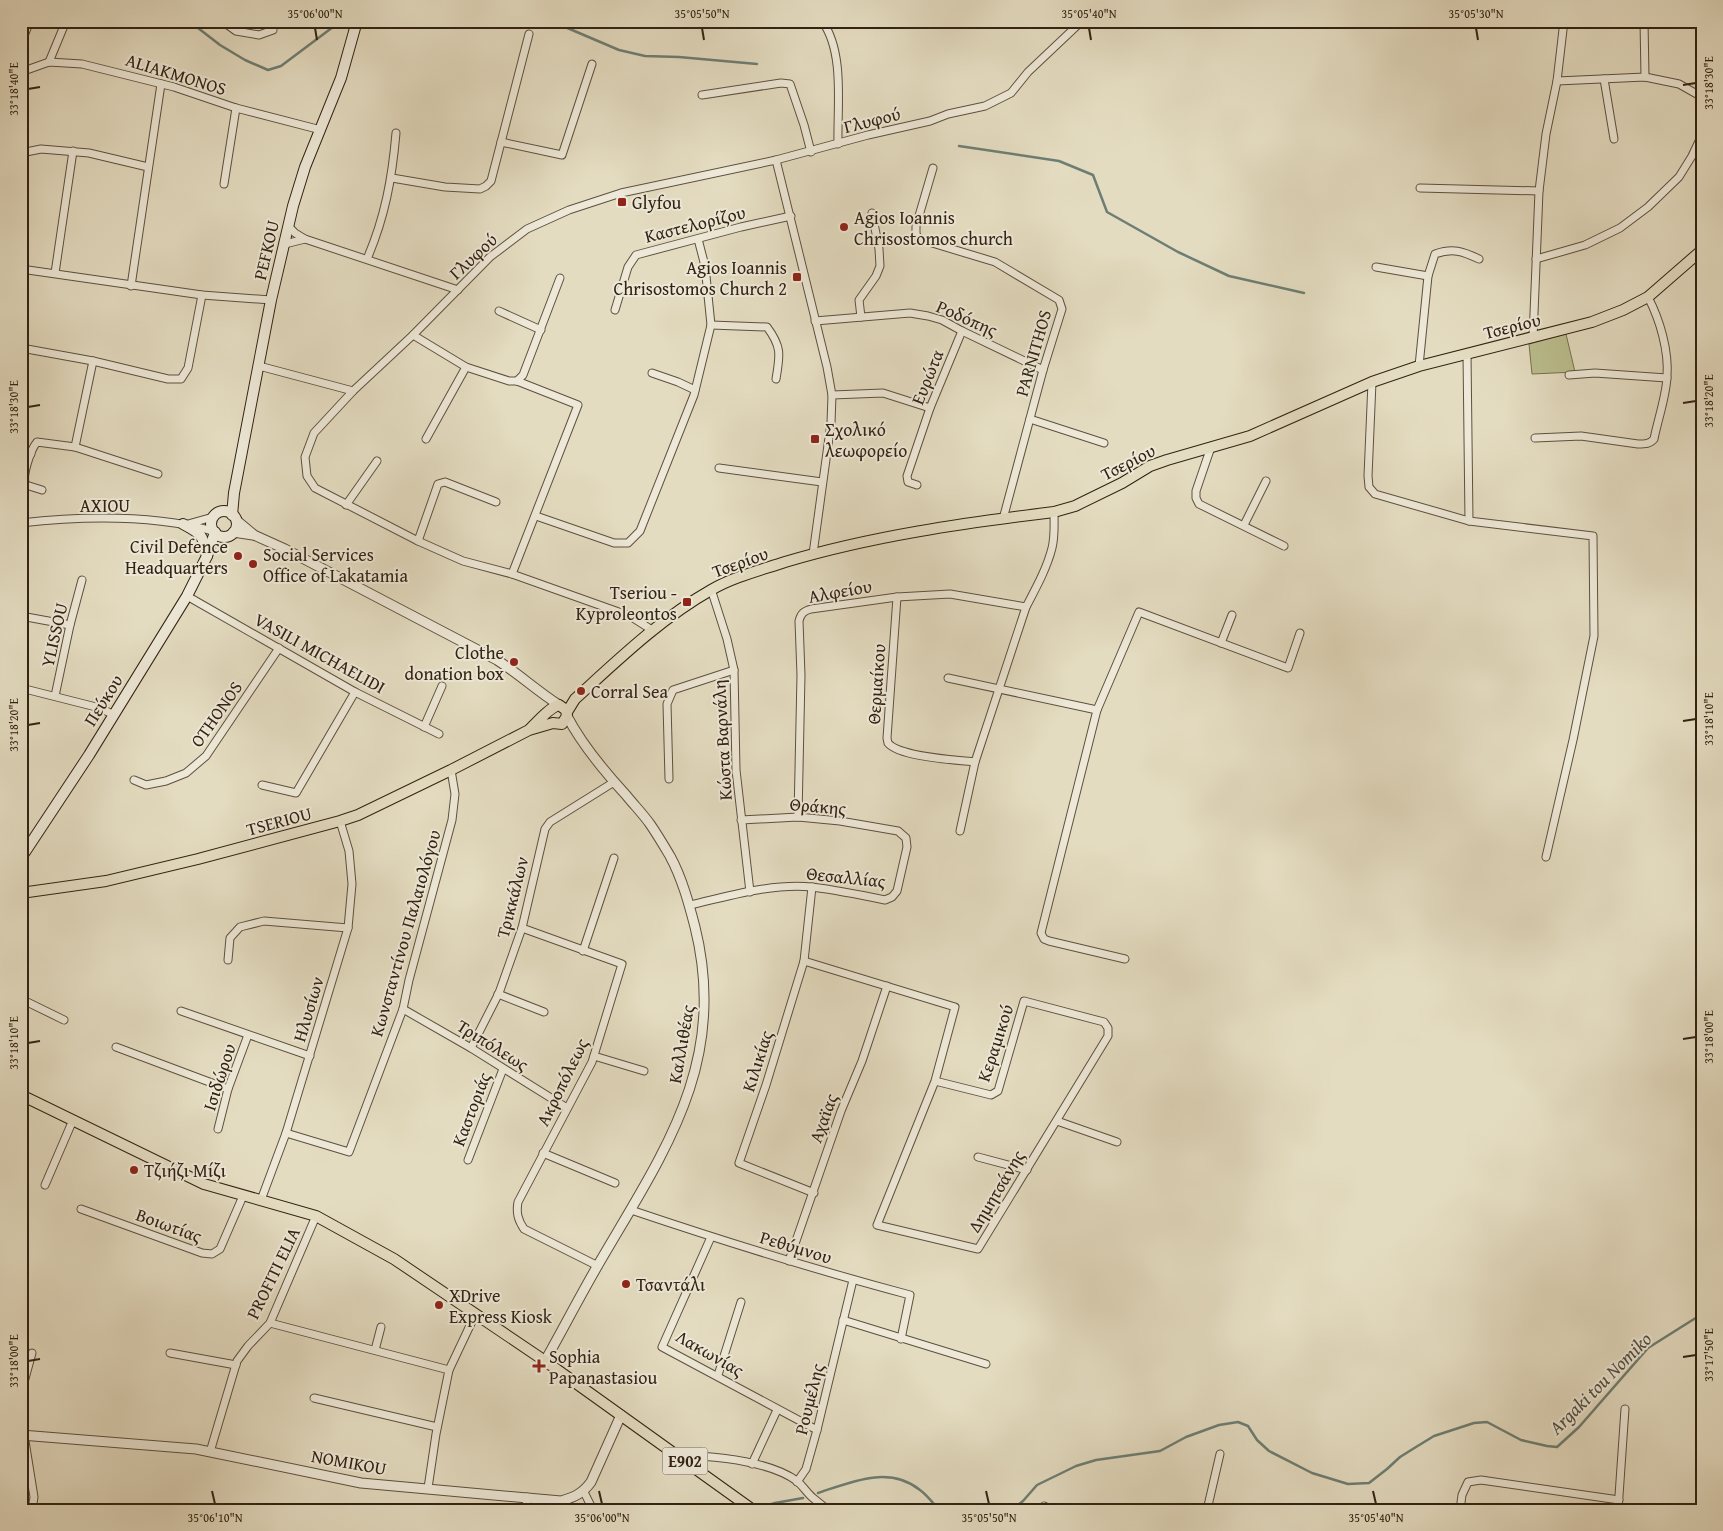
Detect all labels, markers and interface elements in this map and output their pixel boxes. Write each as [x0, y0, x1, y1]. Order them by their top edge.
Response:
text: 35°06'00"N [287, 5, 343, 22]
text: 35°05'50"N [674, 5, 730, 22]
text: 35°05'40"N [1061, 5, 1117, 22]
text: 35°05'30"N [1448, 5, 1504, 22]
street label: ALIAKMONOS [122, 46, 230, 102]
text: 33°18'30"E [1700, 56, 1717, 110]
text: 33°18'40"E [5, 62, 22, 116]
street label: Γλυφού [841, 100, 903, 140]
place label: Glyfou [632, 189, 682, 216]
marker: Glyfou [616, 196, 628, 208]
street label: Καστελορίζου [642, 198, 748, 250]
place label: Agios Ioannis Chrisostomos church [854, 204, 1013, 252]
street label: PEFKOU [246, 217, 286, 283]
marker: Agios Ioannis Chrisostomos church [838, 221, 850, 233]
street label: Γλυφού [443, 226, 503, 286]
place label: Agios Ioannis Chrisostomos Church 2 [613, 254, 787, 302]
marker: Agios Ioannis Chrisostomos Church 2 [791, 271, 803, 283]
street label: Ροδόπης [932, 293, 1002, 344]
street label: PARNITHOS [1008, 306, 1058, 399]
street label: Τσερίου [1481, 306, 1543, 346]
street label: Ευρώτα [904, 345, 950, 409]
text: 33°18'20"E [1700, 374, 1717, 428]
text: 33°18'30"E [5, 380, 22, 434]
place label: Σχολικό λεωφορείο [825, 416, 907, 464]
marker: Σχολικό λεωφορείο [809, 433, 821, 445]
street label: Τσερίου [1096, 437, 1160, 487]
street label: AXIOU [80, 492, 130, 519]
place label: Civil Defence Headquarters [125, 533, 228, 581]
street label: Τσερίου [708, 539, 772, 585]
place label: Social Services Office of Lakatamia [263, 541, 408, 589]
marker: Civil Defence Headquarters [232, 550, 244, 562]
marker: Social Services Office of Lakatamia [247, 558, 259, 570]
street label: Αλφείου [806, 572, 874, 610]
place label: Tseriou - Kyproleontos [576, 579, 677, 627]
marker: Tseriou - Kyproleontos [681, 596, 693, 608]
street label: YLISSOU [33, 600, 75, 670]
street label: VASILI MICHAELIDI [249, 606, 391, 700]
place label: Clothe donation box [405, 639, 505, 687]
street label: Θερμαίκου [860, 643, 892, 725]
marker: Clothe donation box [508, 656, 520, 668]
street label: Πεύκου [77, 669, 129, 731]
street label: OTHONOS [183, 675, 249, 753]
place label: Corral Sea [591, 678, 668, 705]
street label: Κώστα Βαρνάλη [705, 679, 739, 801]
marker: Corral Sea [575, 685, 587, 697]
text: 33°18'10"E [1700, 692, 1717, 746]
text: 33°18'20"E [5, 698, 22, 752]
street label: Θράκης [789, 790, 848, 822]
street label: TSERIOU [243, 799, 315, 843]
street label: Κωνσταντίνου Παλαιολόγου [363, 826, 447, 1040]
street label: Τρικκάλων [489, 853, 535, 941]
street label: Θεσαλλίας [805, 859, 887, 895]
street label: Ηλυσίων [285, 973, 331, 1045]
street label: Κεραμικού [970, 1001, 1020, 1085]
street label: Καλλιθέας [661, 1002, 701, 1085]
text: 33°18'00"E [1700, 1010, 1717, 1064]
street label: Τριπόλεως [452, 1012, 534, 1078]
text: 33°18'10"E [5, 1016, 22, 1070]
street label: Κιλικίας [734, 1027, 780, 1095]
street label: Ακροπόλεως [529, 1033, 595, 1131]
street label: Ισιδώρου [195, 1040, 243, 1114]
street label: Καστοριάς [445, 1068, 498, 1150]
street label: Αχαϊας [802, 1089, 845, 1146]
street label: Δημητσάνης [961, 1144, 1031, 1237]
place label: Τζιήζι Μίζι [144, 1157, 226, 1184]
marker: Τζιήζι Μίζι [128, 1164, 140, 1176]
street label: Βοιωτίας [132, 1201, 206, 1249]
street label: PROFITI ELIA [239, 1222, 307, 1324]
street label: Ρεθύμνου [757, 1223, 835, 1271]
place label: Τσαντάλι [636, 1271, 706, 1298]
marker: Τσαντάλι [620, 1278, 632, 1290]
place label: XDrive Express Kiosk [449, 1282, 553, 1330]
marker: XDrive Express Kiosk [433, 1299, 445, 1311]
street label: Λακωνίας [671, 1323, 749, 1384]
water label: Argaki tou Nomiko [1542, 1325, 1658, 1441]
text: 33°17'50"E [1700, 1328, 1717, 1382]
text: 33°18'00"E [5, 1334, 22, 1388]
place label: Sophia Papanastasiou [549, 1343, 657, 1391]
marker: Sophia Papanastasiou [533, 1360, 545, 1372]
street label: Ρουμέλης [787, 1360, 831, 1438]
street label: NOMIKOU [309, 1442, 389, 1482]
road number: E902 [662, 1448, 708, 1474]
text: 35°06'10"N [187, 1509, 243, 1526]
text: 35°06'00"N [574, 1509, 630, 1526]
text: 35°05'50"N [961, 1509, 1017, 1526]
text: 35°05'40"N [1348, 1509, 1404, 1526]

